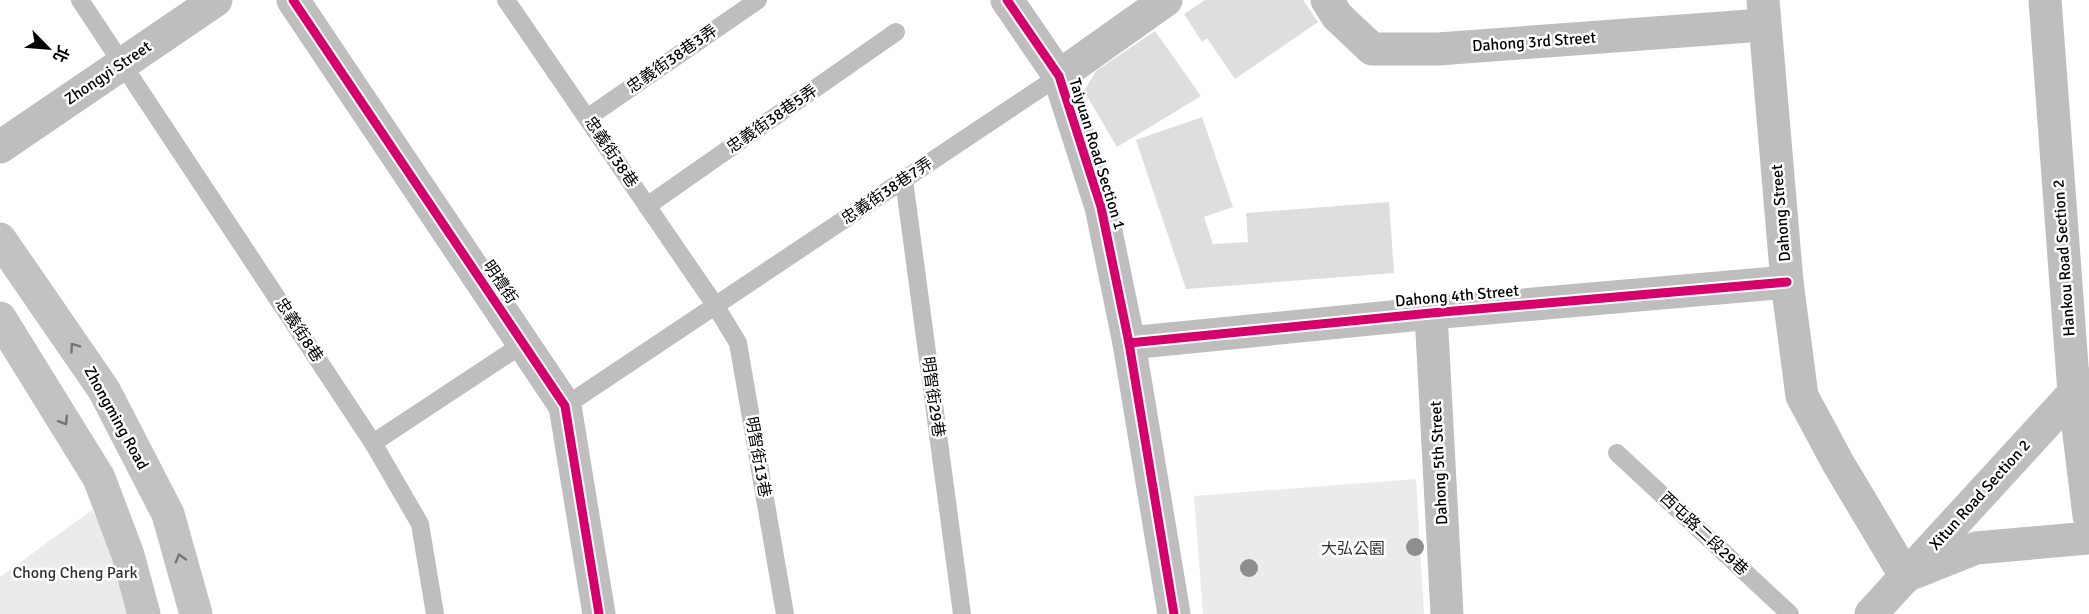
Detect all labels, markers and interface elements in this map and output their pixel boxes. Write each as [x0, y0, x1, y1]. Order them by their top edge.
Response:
north arrow [18, 18, 78, 78]
street label: 忠義街38巷3弄 [623, 20, 721, 98]
street label: Dahong 3rd Street [1471, 28, 1597, 56]
street label: Zhongyi Street [61, 36, 156, 109]
text: 北 [48, 42, 73, 65]
street label: Taiyuan Road Section 1 [1064, 76, 1130, 232]
street label: 忠義街38巷5弄 [723, 80, 821, 158]
street label: 忠義街38巷 [580, 113, 642, 191]
street label: 忠義街38巷7弄 [838, 153, 936, 229]
street label: Dahong Street [1767, 163, 1795, 263]
street label: Hankou Road Section 2 [2049, 179, 2079, 337]
street label: 明禮街 [478, 257, 522, 307]
street label: Dahong 4th Street [1394, 281, 1520, 311]
street label: 忠義街8巷 [271, 294, 327, 366]
one-way arrow [70, 343, 81, 354]
street label: 明智街29巷 [917, 355, 949, 439]
street label: Zhongming Road [79, 363, 153, 473]
street label: Dahong 5th Street [1426, 400, 1452, 526]
one-way arrow [56, 415, 68, 425]
street label: 明智街13巷 [741, 415, 775, 499]
street label: Xitun Road Section 2 [1925, 436, 2035, 554]
street label: 西屯路二段29巷 [1656, 488, 1752, 580]
park label: 大弘公園 [1321, 539, 1385, 559]
one-way arrow [175, 553, 187, 564]
park label: Chong Cheng Park [12, 563, 138, 583]

